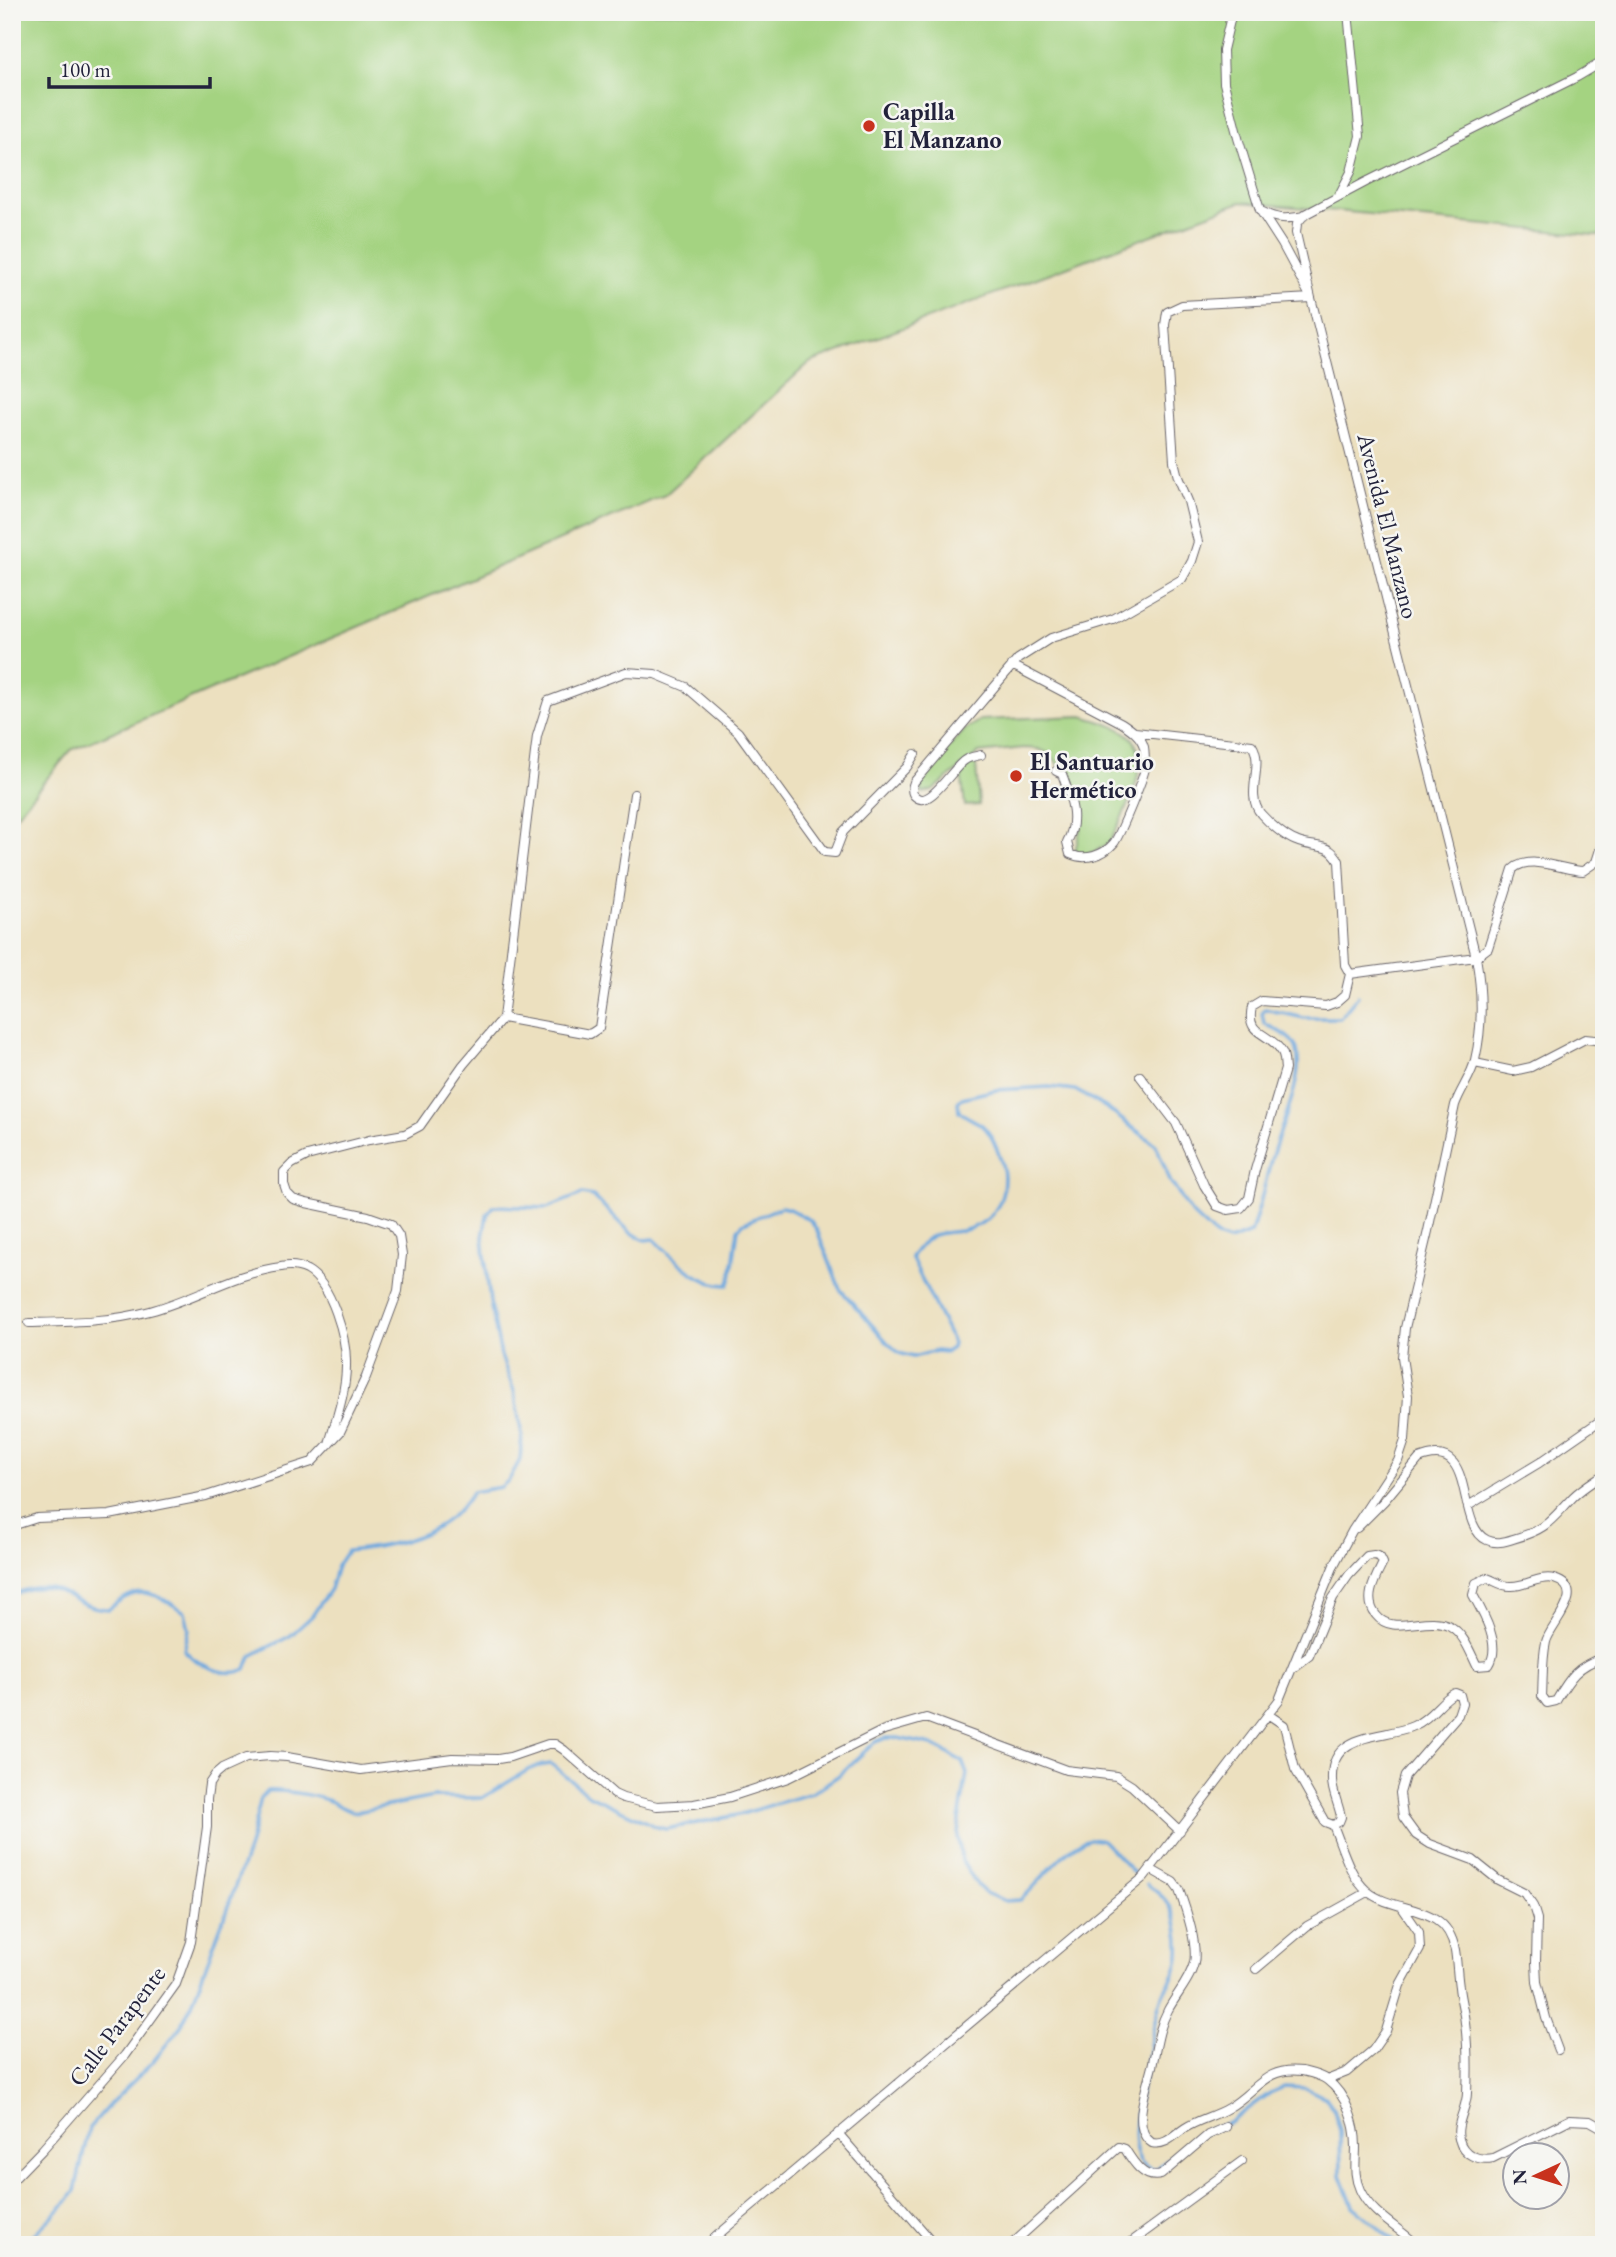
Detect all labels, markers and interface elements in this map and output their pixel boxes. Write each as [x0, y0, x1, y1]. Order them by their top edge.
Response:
scale bar [49, 46, 210, 90]
text: 100 m [60, 56, 111, 83]
place label: Capilla El Manzano [883, 96, 1002, 155]
marker: Capilla El Manzano [861, 118, 877, 134]
street label: Avenida El Manzano [1350, 429, 1427, 622]
place label: El Santuario Hermético [1030, 746, 1154, 805]
marker: El Santuario Hermético [1008, 768, 1024, 784]
street label: Calle Parapente [61, 1959, 172, 2092]
north arrow [1500, 2142, 1570, 2212]
text: N [1506, 2168, 1533, 2186]

